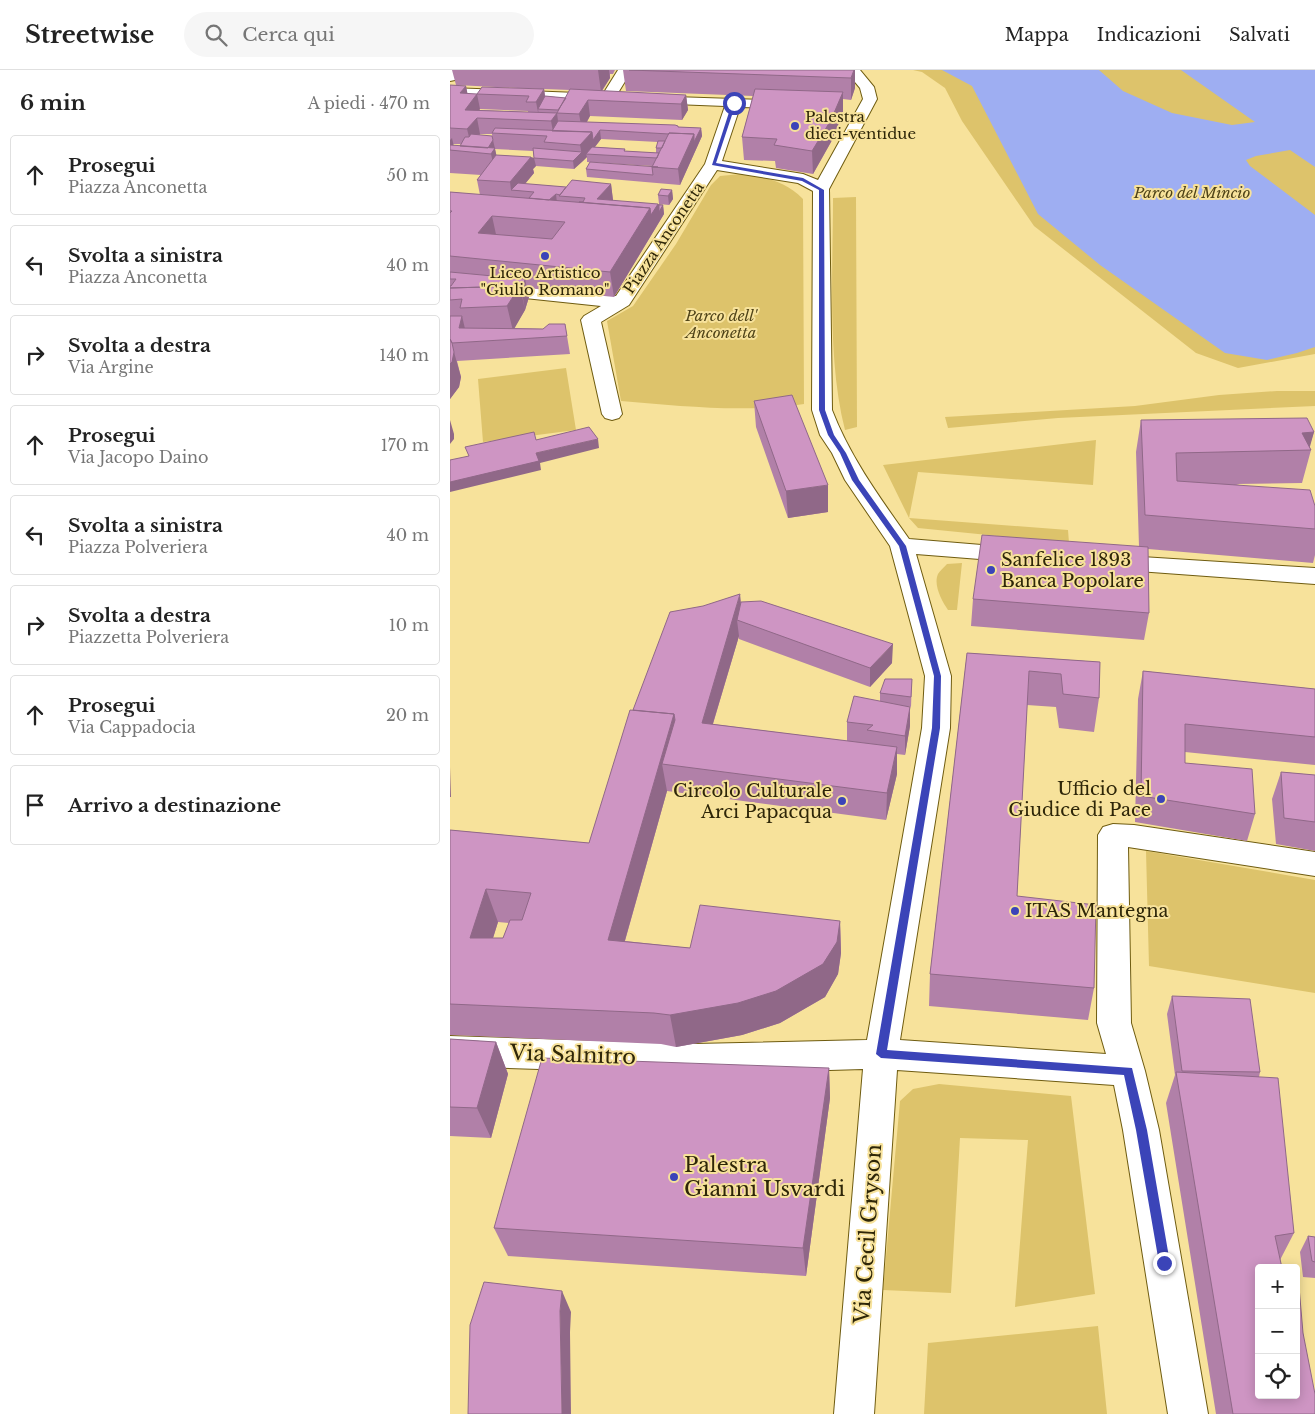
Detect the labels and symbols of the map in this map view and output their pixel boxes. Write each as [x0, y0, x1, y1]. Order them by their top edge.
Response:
route start [723, 92, 746, 115]
place label: Palestra dieci-ventidue [805, 107, 916, 143]
marker: Palestra dieci-ventidue [789, 120, 801, 132]
street label: Piazza Anconetta [619, 178, 708, 297]
park label: Parco del Mincio [1133, 183, 1250, 202]
marker: Liceo Artistico "Giulio Romano" [539, 250, 551, 262]
place label: Liceo Artistico "Giulio Romano" [481, 263, 609, 299]
park label: Parco dell' Anconetta [684, 306, 759, 342]
place label: Sanfelice 1893 Banca Popolare [1001, 549, 1144, 592]
marker: Sanfelice 1893 Banca Popolare [985, 564, 997, 576]
place label: Ufficio del Giudice di Pace [1008, 778, 1151, 821]
place label: Circolo Culturale Arci Papacqua [673, 780, 832, 823]
marker: Ufficio del Giudice di Pace [1155, 793, 1167, 805]
marker: Circolo Culturale Arci Papacqua [836, 795, 848, 807]
place label: ITAS Mantegna [1025, 900, 1169, 922]
marker: ITAS Mantegna [1009, 905, 1021, 917]
street label: Via Salnitro [509, 1040, 636, 1070]
street label: Via Cecil Gryson [849, 1143, 887, 1326]
place label: Palestra Gianni Usvardi [684, 1152, 845, 1202]
marker: Palestra Gianni Usvardi [668, 1171, 680, 1183]
route end [1153, 1252, 1176, 1275]

